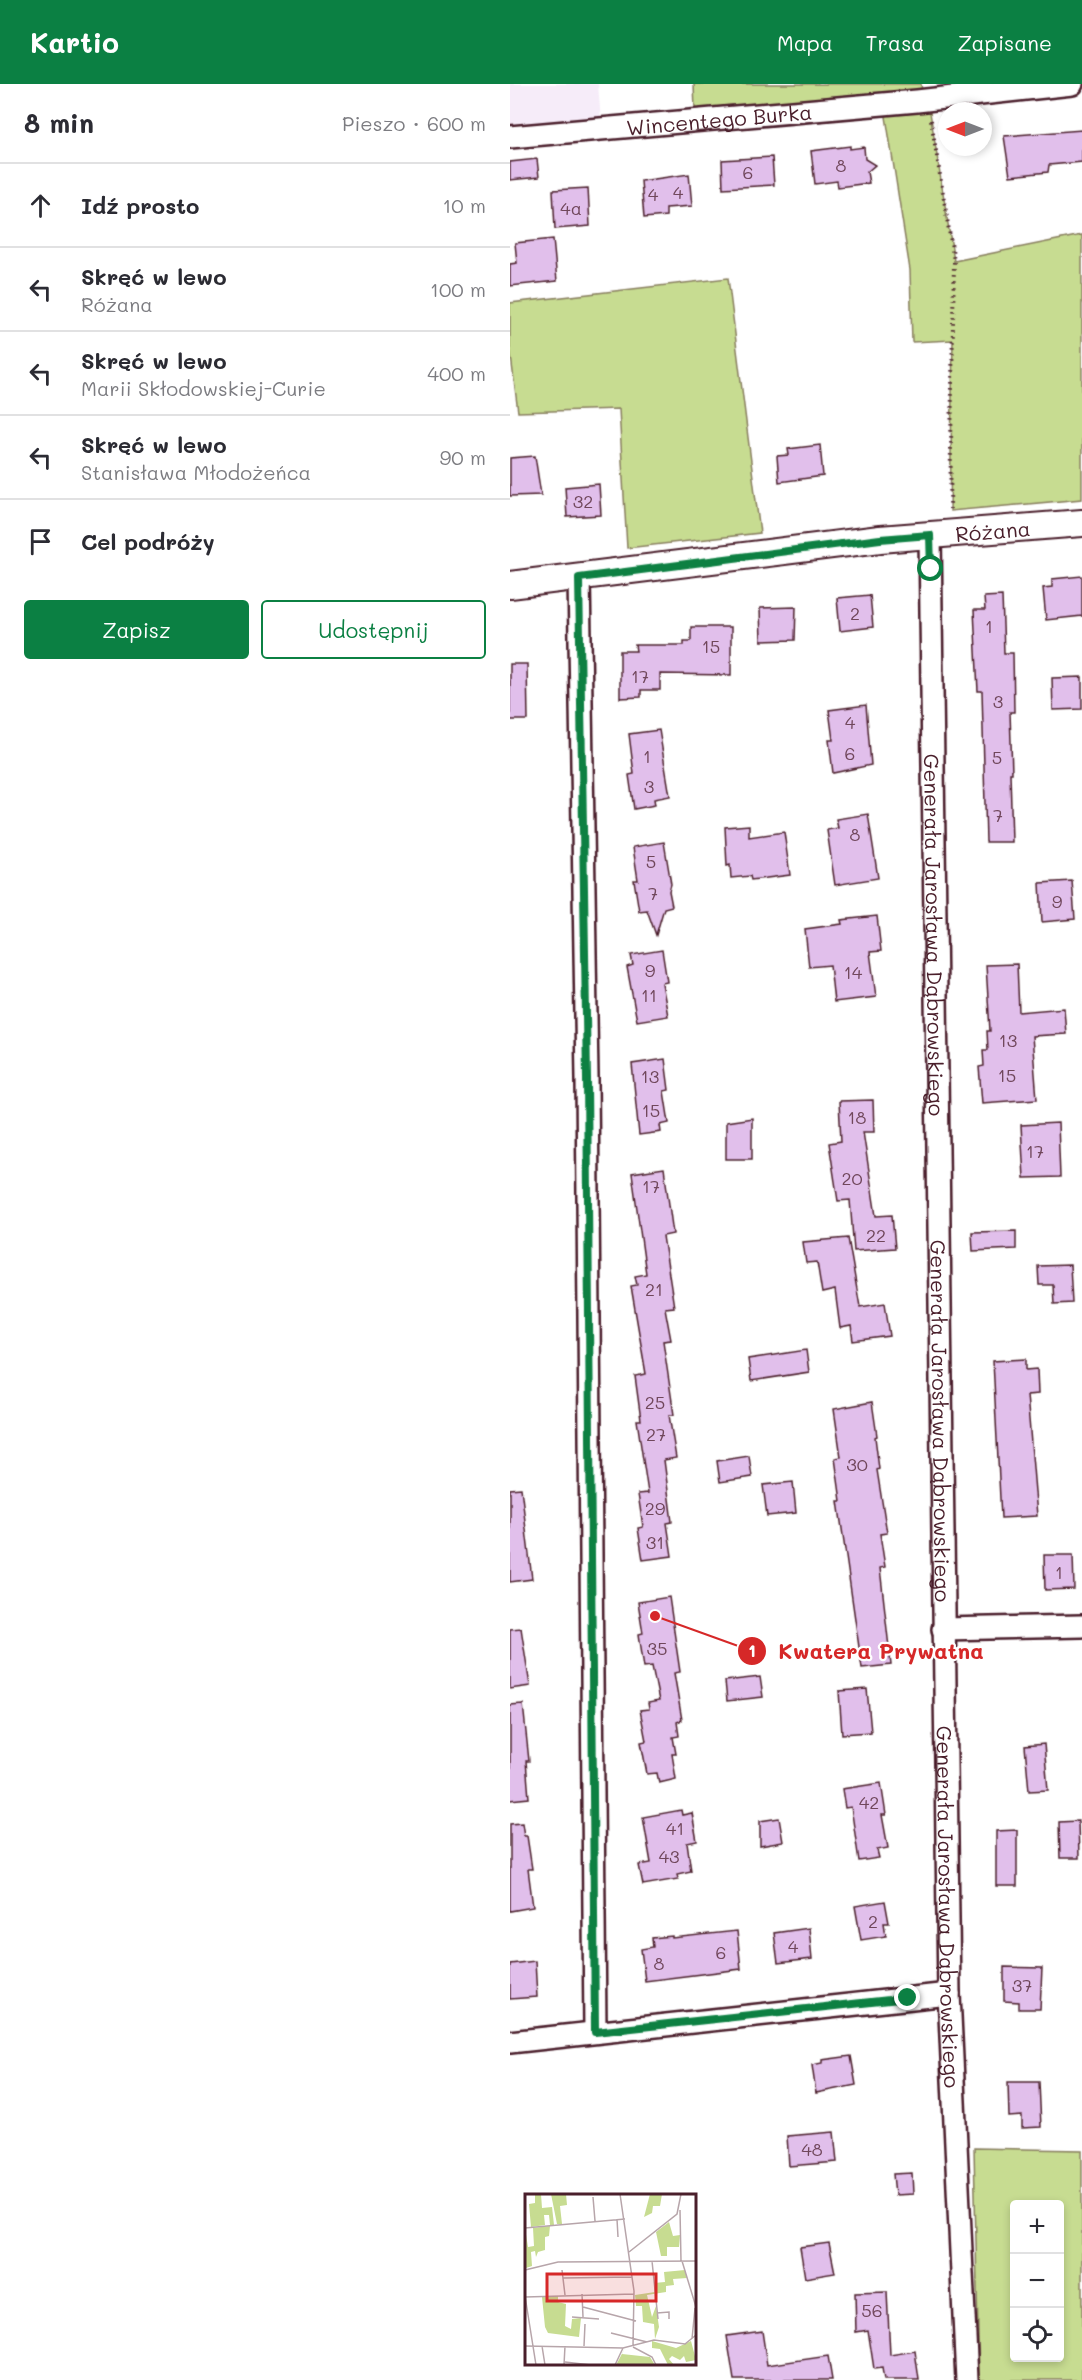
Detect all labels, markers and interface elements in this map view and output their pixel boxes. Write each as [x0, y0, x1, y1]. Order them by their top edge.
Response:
text: Kartio [30, 24, 119, 60]
text: Mapa [777, 29, 833, 56]
text: Trasa [866, 29, 924, 56]
text: Zapisane [957, 29, 1052, 56]
street label: Wincentego Burka [625, 97, 813, 140]
north arrow [938, 102, 992, 156]
text: 8 min [24, 106, 94, 140]
text: Pieszo · 600 m [342, 110, 486, 136]
house number: 8 [836, 153, 847, 177]
house number: 6 [743, 160, 753, 184]
house number: 4 [673, 180, 684, 204]
house number: 4 [648, 182, 659, 206]
icon: ahead [24, 189, 57, 222]
text: Idź prosto [81, 191, 199, 220]
text: 10 m [442, 192, 486, 218]
house number: 4a [560, 196, 582, 220]
text: Skręć w lewo [81, 262, 227, 291]
icon: left [24, 273, 57, 306]
text: 100 m [430, 276, 486, 302]
text: Różana [81, 291, 153, 317]
text: Skręć w lewo [81, 346, 227, 375]
icon: left [24, 357, 57, 390]
text: 400 m [427, 360, 486, 386]
text: Marii Skłodowskiej-Curie [81, 375, 326, 401]
text: Skręć w lewo [81, 430, 227, 459]
icon: left [24, 441, 57, 474]
text: 90 m [440, 444, 486, 470]
text: Stanisława Młodożeńca [81, 459, 311, 485]
house number: 32 [573, 489, 593, 513]
street label: Różana [954, 514, 1031, 547]
icon: arrive [24, 525, 57, 558]
text: Cel podróży [81, 527, 215, 556]
route start [917, 555, 943, 581]
button: Zapisz [24, 600, 249, 659]
button: Udostępnij [261, 600, 486, 659]
house number: 2 [850, 601, 860, 625]
house number: 1 [985, 614, 993, 638]
house number: 15 [702, 634, 720, 658]
house number: 17 [631, 664, 649, 688]
house number: 3 [993, 689, 1003, 713]
house number: 4 [845, 710, 856, 734]
house number: 6 [845, 741, 855, 765]
house number: 1 [643, 744, 651, 768]
house number: 5 [992, 745, 1002, 769]
street label: Generała Jarosława Dąbrowskiego [919, 754, 951, 1116]
house number: 3 [644, 774, 654, 798]
house number: 7 [993, 803, 1003, 827]
house number: 8 [850, 822, 861, 846]
house number: 5 [646, 849, 656, 873]
house number: 7 [648, 881, 658, 905]
house number: 9 [1052, 889, 1063, 913]
house number: 9 [645, 958, 656, 982]
house number: 14 [844, 960, 863, 984]
house number: 11 [641, 983, 657, 1007]
house number: 13 [999, 1028, 1017, 1052]
house number: 15 [998, 1063, 1016, 1087]
house number: 13 [641, 1064, 659, 1088]
house number: 15 [642, 1098, 660, 1122]
house number: 18 [848, 1105, 867, 1129]
house number: 17 [1026, 1139, 1044, 1163]
house number: 20 [841, 1166, 863, 1190]
house number: 17 [642, 1174, 660, 1198]
house number: 22 [866, 1223, 886, 1247]
street label: Generała Jarosława Dąbrowskiego [926, 1240, 957, 1602]
house number: 21 [645, 1277, 663, 1301]
house number: 25 [645, 1390, 665, 1414]
house number: 27 [646, 1422, 666, 1446]
house number: 30 [846, 1452, 868, 1476]
house number: 29 [645, 1496, 666, 1520]
house number: 31 [646, 1530, 664, 1554]
house number: 1 [1055, 1560, 1063, 1584]
callout: Kwatera Prywatna [737, 1631, 996, 1671]
house number: 35 [646, 1636, 668, 1660]
text: Kwatera Prywatna [778, 1636, 984, 1665]
text: 1 [748, 1638, 756, 1662]
street label: Generała Jarosława Dąbrowskiego [932, 1725, 967, 2089]
house number: 42 [859, 1790, 879, 1814]
house number: 41 [666, 1816, 684, 1840]
house number: 43 [658, 1844, 680, 1868]
house number: 2 [868, 1909, 878, 1933]
house number: 4 [788, 1934, 799, 1958]
house number: 6 [716, 1940, 726, 1964]
house number: 8 [654, 1951, 665, 1975]
house number: 37 [1012, 1973, 1032, 1997]
route end [894, 1984, 920, 2010]
house number: 48 [801, 2137, 823, 2161]
inset map [525, 2194, 696, 2365]
map controls [1010, 2200, 1064, 2362]
button: + [1010, 2200, 1064, 2254]
button: − [1010, 2254, 1064, 2308]
house number: 56 [861, 2298, 883, 2322]
button: locate [1010, 2308, 1064, 2362]

